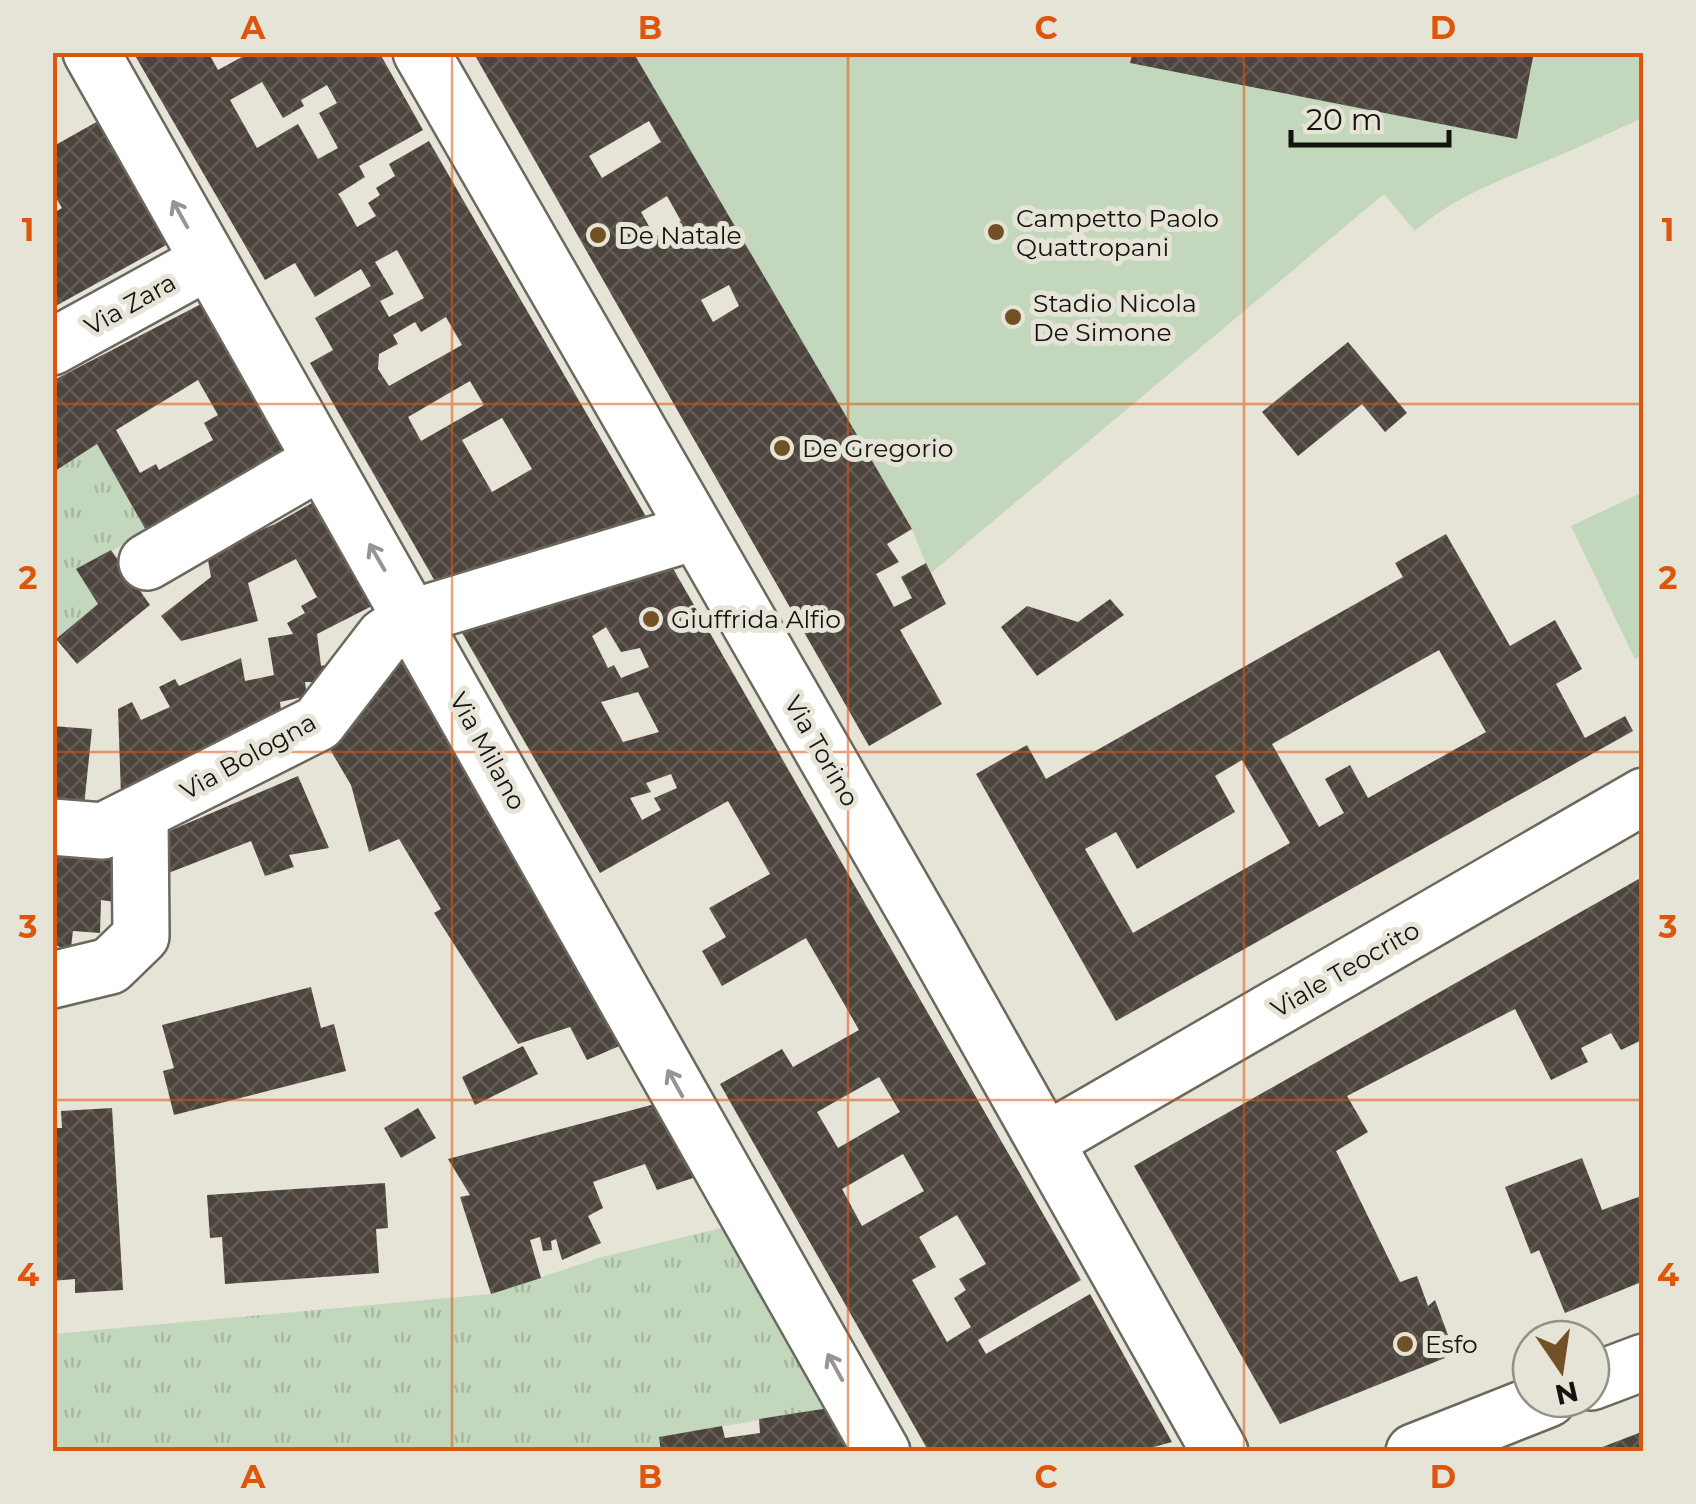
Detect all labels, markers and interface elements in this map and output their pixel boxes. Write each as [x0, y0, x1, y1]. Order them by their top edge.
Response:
text: A [240, 8, 266, 47]
text: B [638, 8, 662, 47]
text: C [1034, 8, 1058, 47]
text: D [1430, 8, 1456, 47]
scale bar [1291, 85, 1448, 147]
text: 20 m [1306, 101, 1383, 138]
one-way arrow [170, 200, 190, 230]
place label: Campetto Paolo Quattropani [1016, 203, 1219, 262]
text: 1 [22, 210, 34, 249]
text: 1 [1662, 210, 1674, 249]
place label: De Natale [618, 220, 742, 250]
marker: Campetto Paolo Quattropani [985, 221, 1007, 243]
marker: De Natale [587, 224, 609, 246]
street label: Via Zara [79, 267, 181, 341]
place label: Stadio Nicola De Simone [1033, 288, 1197, 347]
marker: Stadio Nicola De Simone [1002, 306, 1024, 328]
place label: De Gregorio [802, 433, 953, 463]
marker: De Gregorio [771, 437, 793, 459]
one-way arrow [367, 543, 387, 572]
text: 2 [19, 558, 37, 597]
text: 2 [1659, 558, 1677, 597]
place label: Giuffrida Alfio [671, 604, 841, 634]
marker: Giuffrida Alfio [640, 608, 662, 630]
street label: Via Milano [443, 687, 533, 815]
street label: Via Torino [778, 690, 866, 812]
street label: Via Bologna [175, 706, 321, 806]
text: 3 [18, 907, 37, 946]
text: 3 [1658, 907, 1677, 946]
street label: Viale Teocrito [1265, 914, 1425, 1024]
one-way arrow [665, 1069, 685, 1099]
text: 4 [17, 1255, 39, 1294]
text: 4 [1657, 1255, 1679, 1294]
north arrow [1511, 1319, 1611, 1419]
place label: Esfo [1425, 1329, 1478, 1359]
marker: Esfo [1394, 1333, 1416, 1355]
one-way arrow [824, 1352, 844, 1382]
text: N [1552, 1374, 1581, 1412]
text: A [240, 1457, 266, 1496]
text: B [638, 1457, 662, 1496]
text: C [1034, 1457, 1058, 1496]
text: D [1430, 1457, 1456, 1496]

